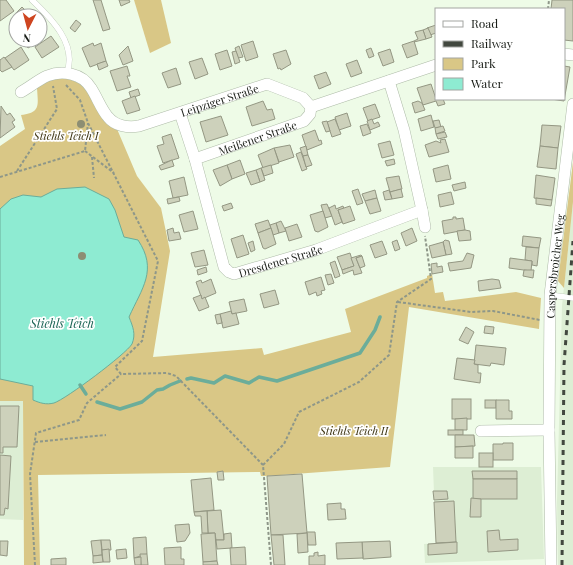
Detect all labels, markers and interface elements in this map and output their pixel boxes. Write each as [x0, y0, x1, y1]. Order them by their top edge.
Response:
north arrow [8, 8, 48, 48]
legend [435, 8, 565, 100]
text: Road [471, 15, 498, 31]
text: N [22, 31, 32, 46]
text: Railway [471, 35, 513, 51]
text: Park [471, 55, 496, 71]
text: Water [470, 75, 504, 91]
street label: Leipziger Straße [178, 80, 261, 119]
street label: Meißener Straße [216, 117, 299, 158]
park label: Stiehls Teich I [33, 128, 100, 143]
street label: Caspersbroicher Weg [542, 213, 567, 319]
street label: Dresdener Straße [237, 241, 325, 280]
water label: Stiehls Teich [29, 315, 94, 331]
park label: Stiehls Teich II [319, 423, 390, 438]

